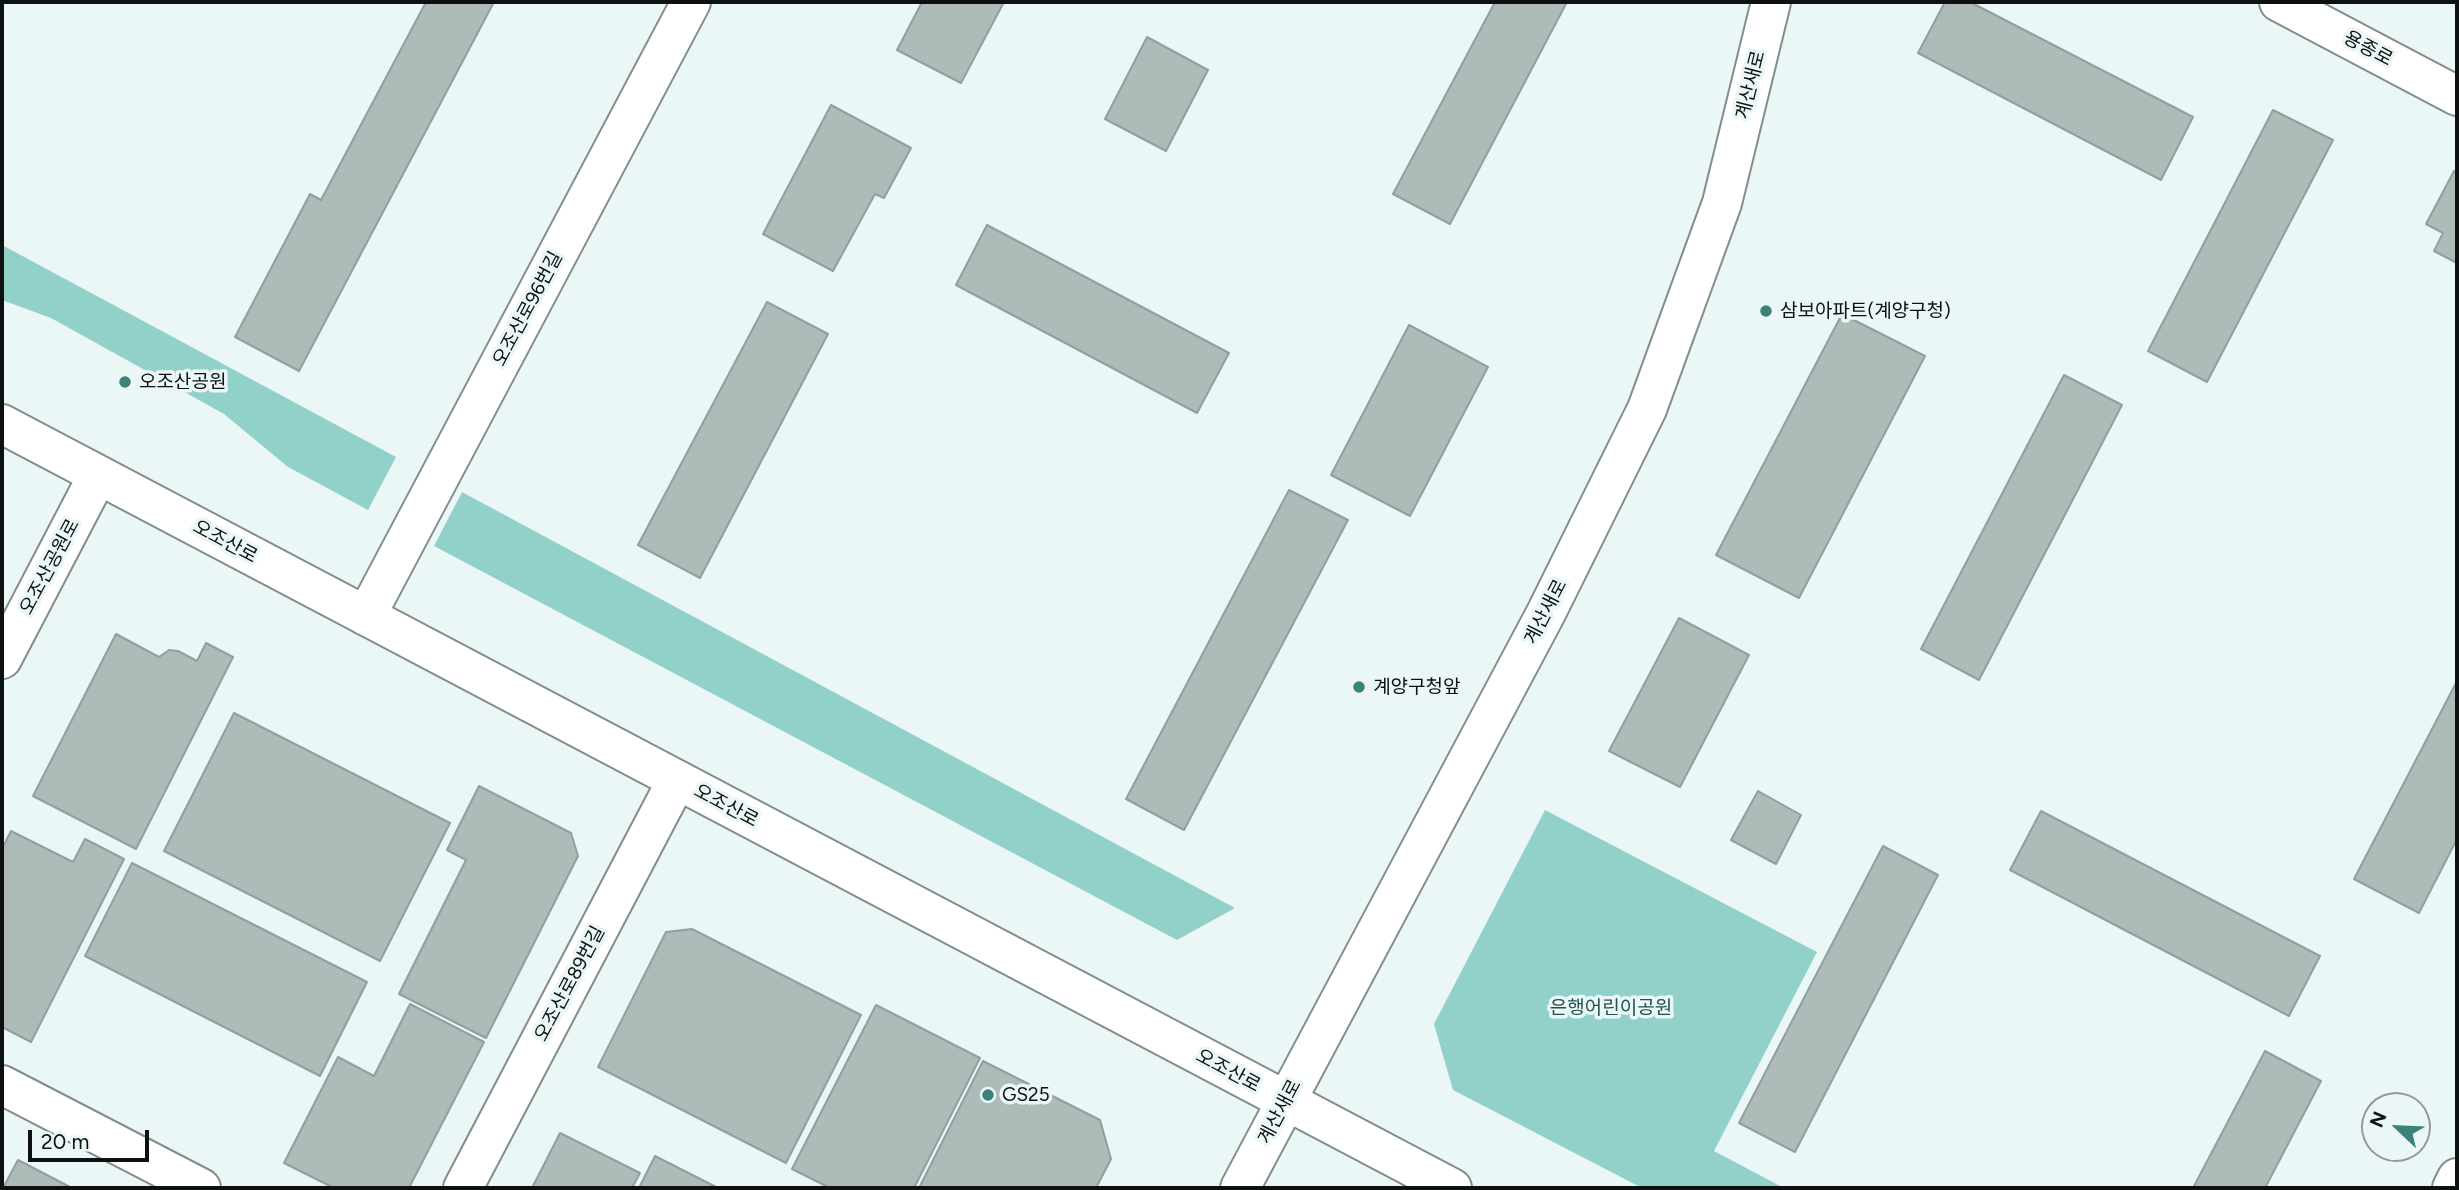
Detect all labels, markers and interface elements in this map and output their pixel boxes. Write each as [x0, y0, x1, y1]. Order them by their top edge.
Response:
street label: 용종로 [2339, 27, 2397, 71]
street label: 계산새로 [1731, 48, 1771, 122]
street label: 오조산로96번길 [488, 248, 568, 370]
place label: 삼보아파트(계양구청) [1780, 300, 1951, 322]
marker: 삼보아파트(계양구청) [1758, 303, 1774, 319]
place label: 오조산공원 [139, 371, 226, 393]
marker: 오조산공원 [117, 374, 133, 390]
street label: 오조산공원로 [15, 515, 85, 619]
street label: 오조산로 [189, 516, 261, 568]
street label: 계산새로 [1520, 576, 1572, 648]
place label: 계양구청앞 [1373, 676, 1460, 698]
marker: 계양구청앞 [1351, 679, 1367, 695]
street label: 오조산로 [690, 780, 762, 832]
street label: 오조산로89번길 [530, 922, 610, 1046]
park label: 은행어린이공원 [1550, 997, 1672, 1019]
street label: 오조산로 [1192, 1045, 1264, 1097]
street label: 계산새로 [1254, 1076, 1306, 1148]
place label: GS25 [1002, 1084, 1050, 1106]
marker: GS25 [980, 1087, 996, 1103]
north arrow [2361, 1092, 2431, 1162]
text: N [2365, 1108, 2392, 1131]
scale bar [32, 1116, 152, 1160]
text: 20 m [41, 1129, 89, 1154]

